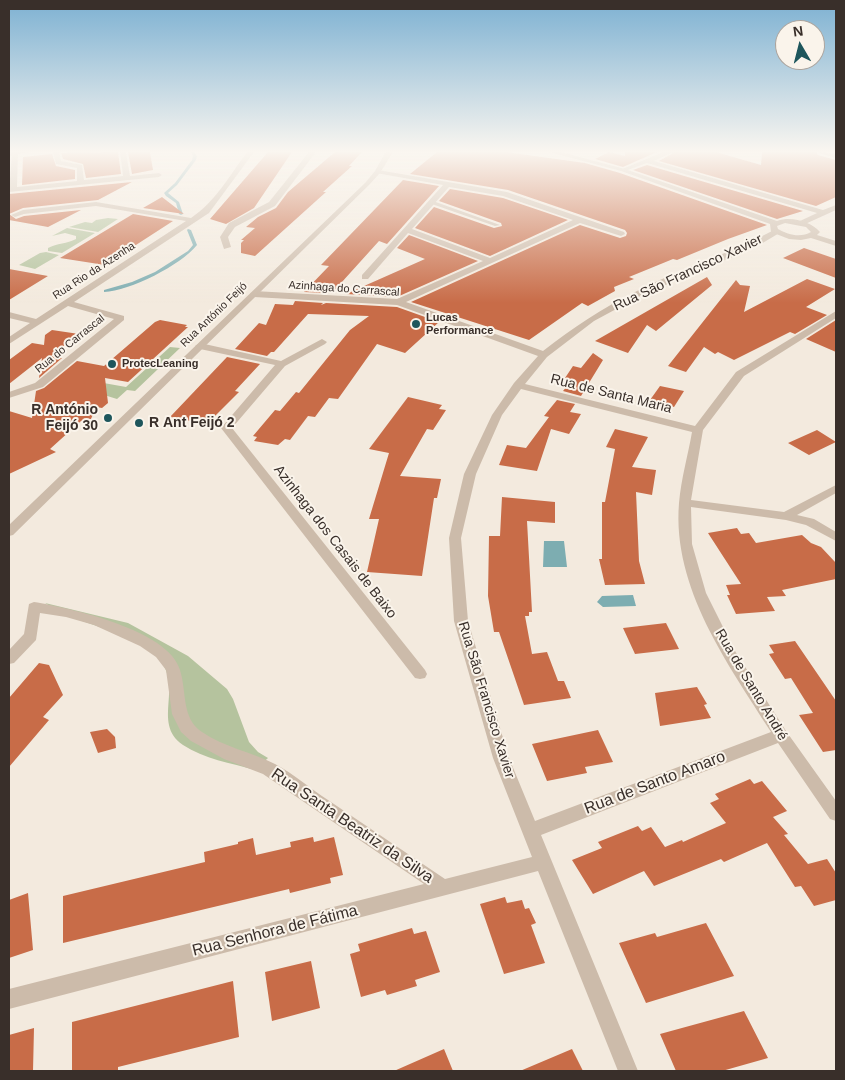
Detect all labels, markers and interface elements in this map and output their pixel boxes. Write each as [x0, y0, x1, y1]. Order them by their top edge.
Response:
north arrow [775, 20, 825, 70]
text: N [792, 23, 804, 40]
street label: Rua São Francisco Xavier [611, 231, 765, 315]
street label: Rua Rio da Azenha [50, 239, 138, 303]
street label: Azinhaga do Carrascal [288, 279, 400, 299]
street label: Rua António Feijó [178, 280, 250, 350]
place label: Lucas Performance [426, 311, 493, 337]
street label: Rua do Carrascal [33, 312, 107, 376]
marker: Lucas Performance [410, 318, 422, 330]
place label: ProtecLeaning [122, 357, 198, 371]
marker: ProtecLeaning [106, 358, 118, 370]
street label: Rua de Santa Maria [549, 371, 673, 417]
place label: R António Feijó 30 [31, 402, 98, 434]
marker: R António Feijó 30 [102, 412, 114, 424]
place label: R Ant Feijó 2 [149, 415, 235, 431]
marker: R Ant Feijó 2 [133, 417, 145, 429]
street label: Azinhaga dos Casais de Baixo [270, 462, 400, 622]
street label: Rua São Francisco Xavier [454, 620, 518, 780]
street label: Rua de Santo André [711, 626, 791, 744]
street label: Rua de Santo Amaro [582, 747, 728, 819]
street label: Rua Santa Beatriz da Silva [267, 765, 437, 887]
street label: Rua Senhora de Fátima [190, 901, 360, 961]

